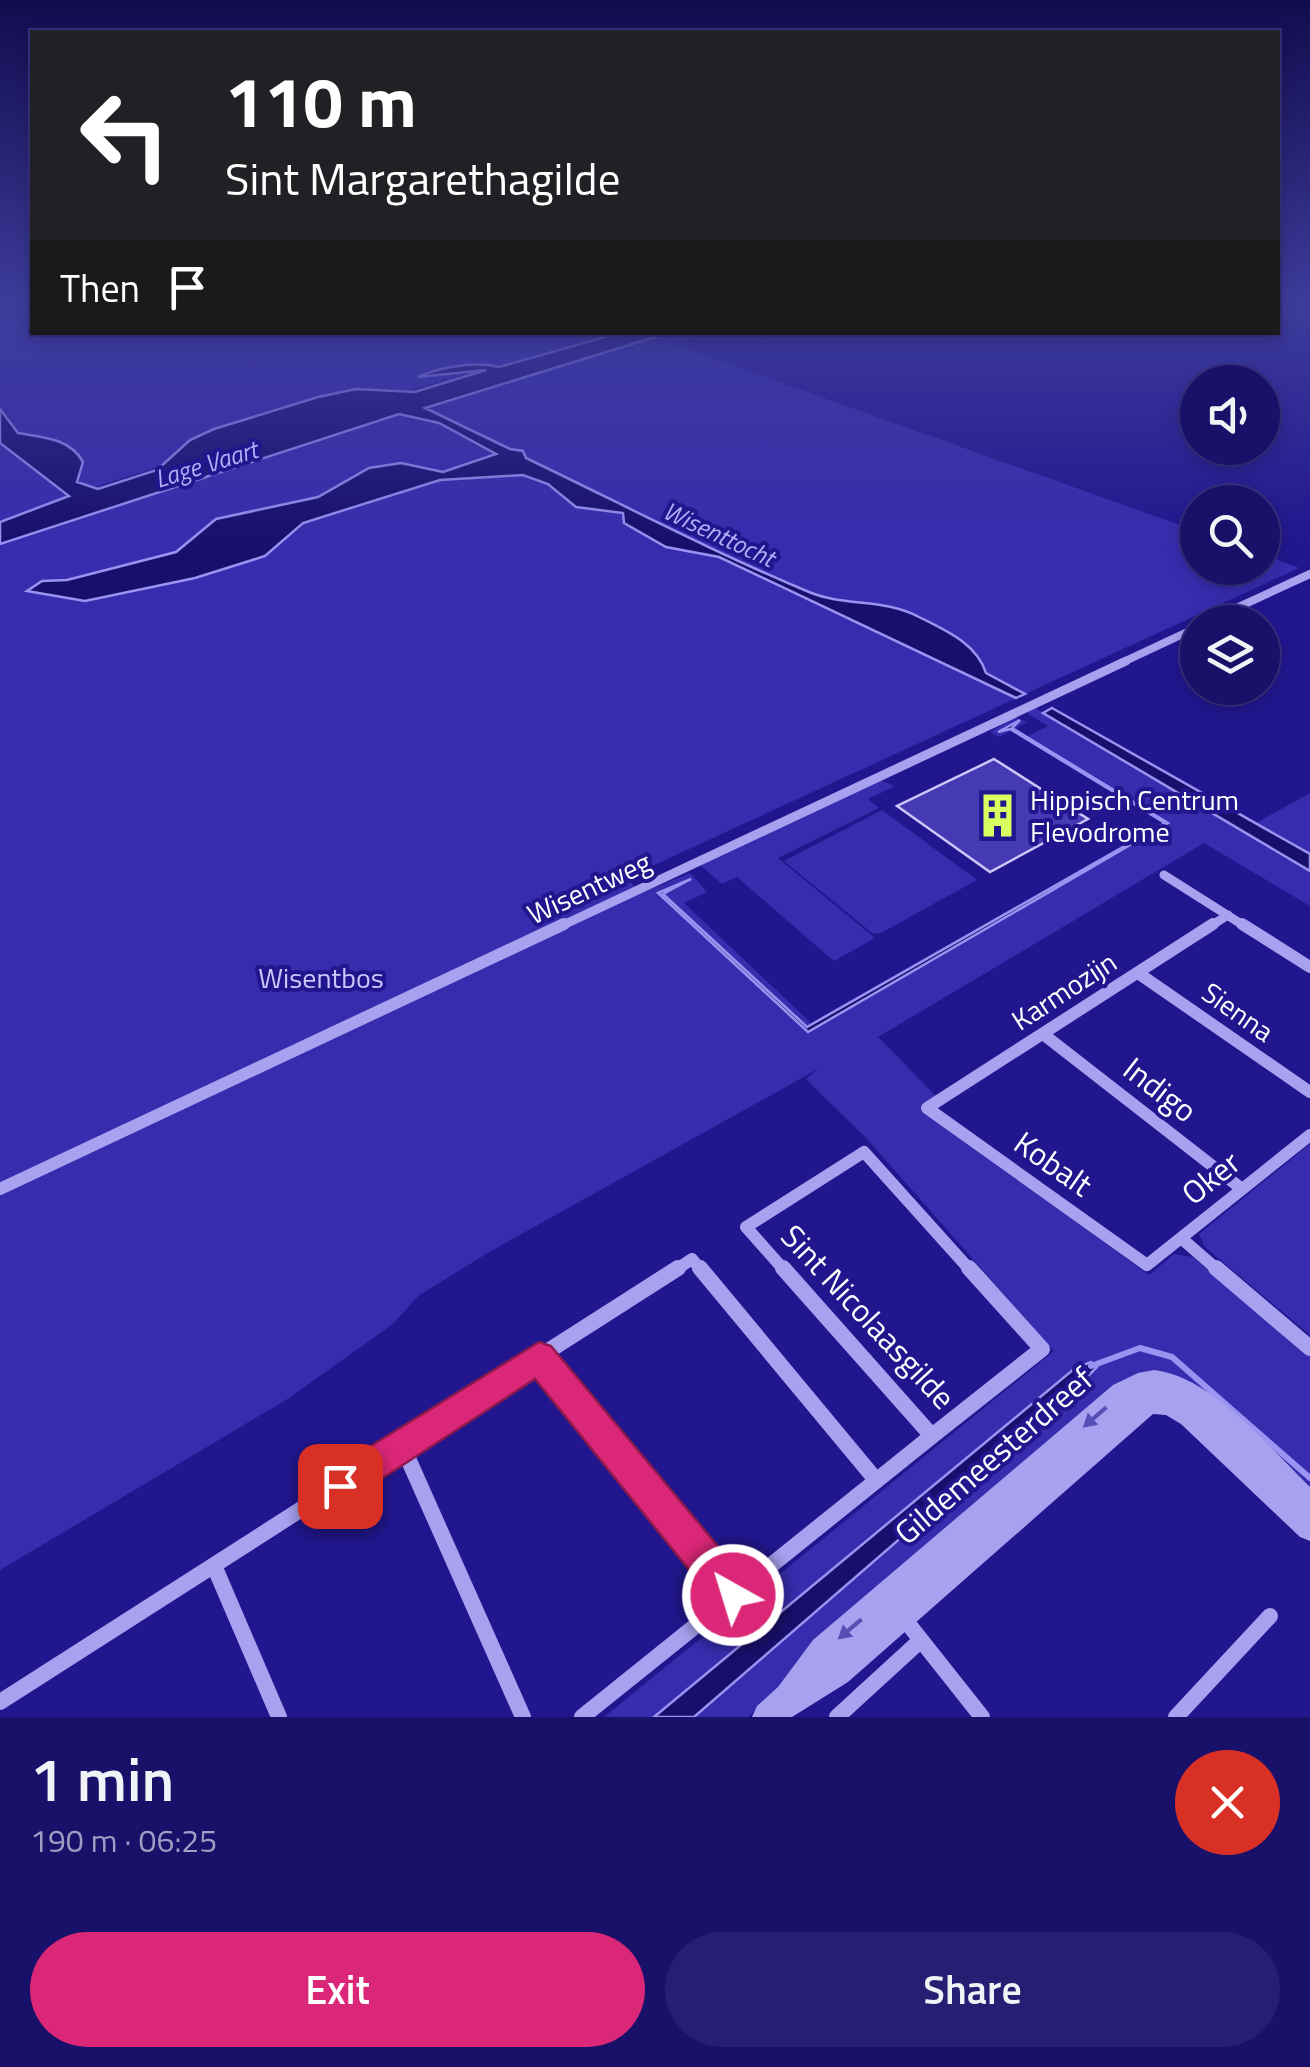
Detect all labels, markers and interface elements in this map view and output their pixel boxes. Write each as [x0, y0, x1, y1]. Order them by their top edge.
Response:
text: 110 m [225, 48, 417, 154]
icon: left [60, 70, 190, 200]
text: Sint Margarethagilde [225, 144, 620, 212]
text: Then [60, 259, 140, 317]
icon: arrive [160, 260, 215, 315]
map controls [1180, 365, 1280, 705]
button: sound [1180, 365, 1280, 465]
water label: Lage Vaart [150, 430, 265, 498]
button: search [1180, 485, 1280, 585]
water label: Wisenttocht [657, 492, 784, 578]
button: layers [1180, 605, 1280, 705]
place label: Hippisch Centrum Flevodrome [1030, 778, 1239, 853]
building icon: Hippisch Centrum Flevodrome [973, 792, 1021, 840]
street label: Wisentweg [520, 840, 658, 935]
street label: Karmozijn [1003, 940, 1125, 1041]
park label: Wisentbos [258, 956, 384, 999]
street label: Sienna [1193, 971, 1283, 1052]
street label: Indigo [1113, 1045, 1208, 1133]
street label: Kobalt [1005, 1119, 1103, 1208]
street label: Oker [1171, 1139, 1250, 1216]
street label: Sint Nicolaasgilde [770, 1213, 967, 1419]
street label: Gildemeesterdreef [883, 1355, 1104, 1555]
one-way arrow [1083, 1405, 1108, 1427]
pin [298, 1444, 383, 1529]
icon: arrive [313, 1459, 368, 1514]
position arrow [681, 1543, 785, 1647]
one-way arrow [837, 1618, 862, 1640]
text: 1 min [30, 1733, 174, 1824]
button: close [1175, 1750, 1280, 1855]
text: 190 m · 06:25 [30, 1816, 217, 1864]
button: Exit [30, 1932, 645, 2047]
button: Share [665, 1932, 1280, 2047]

